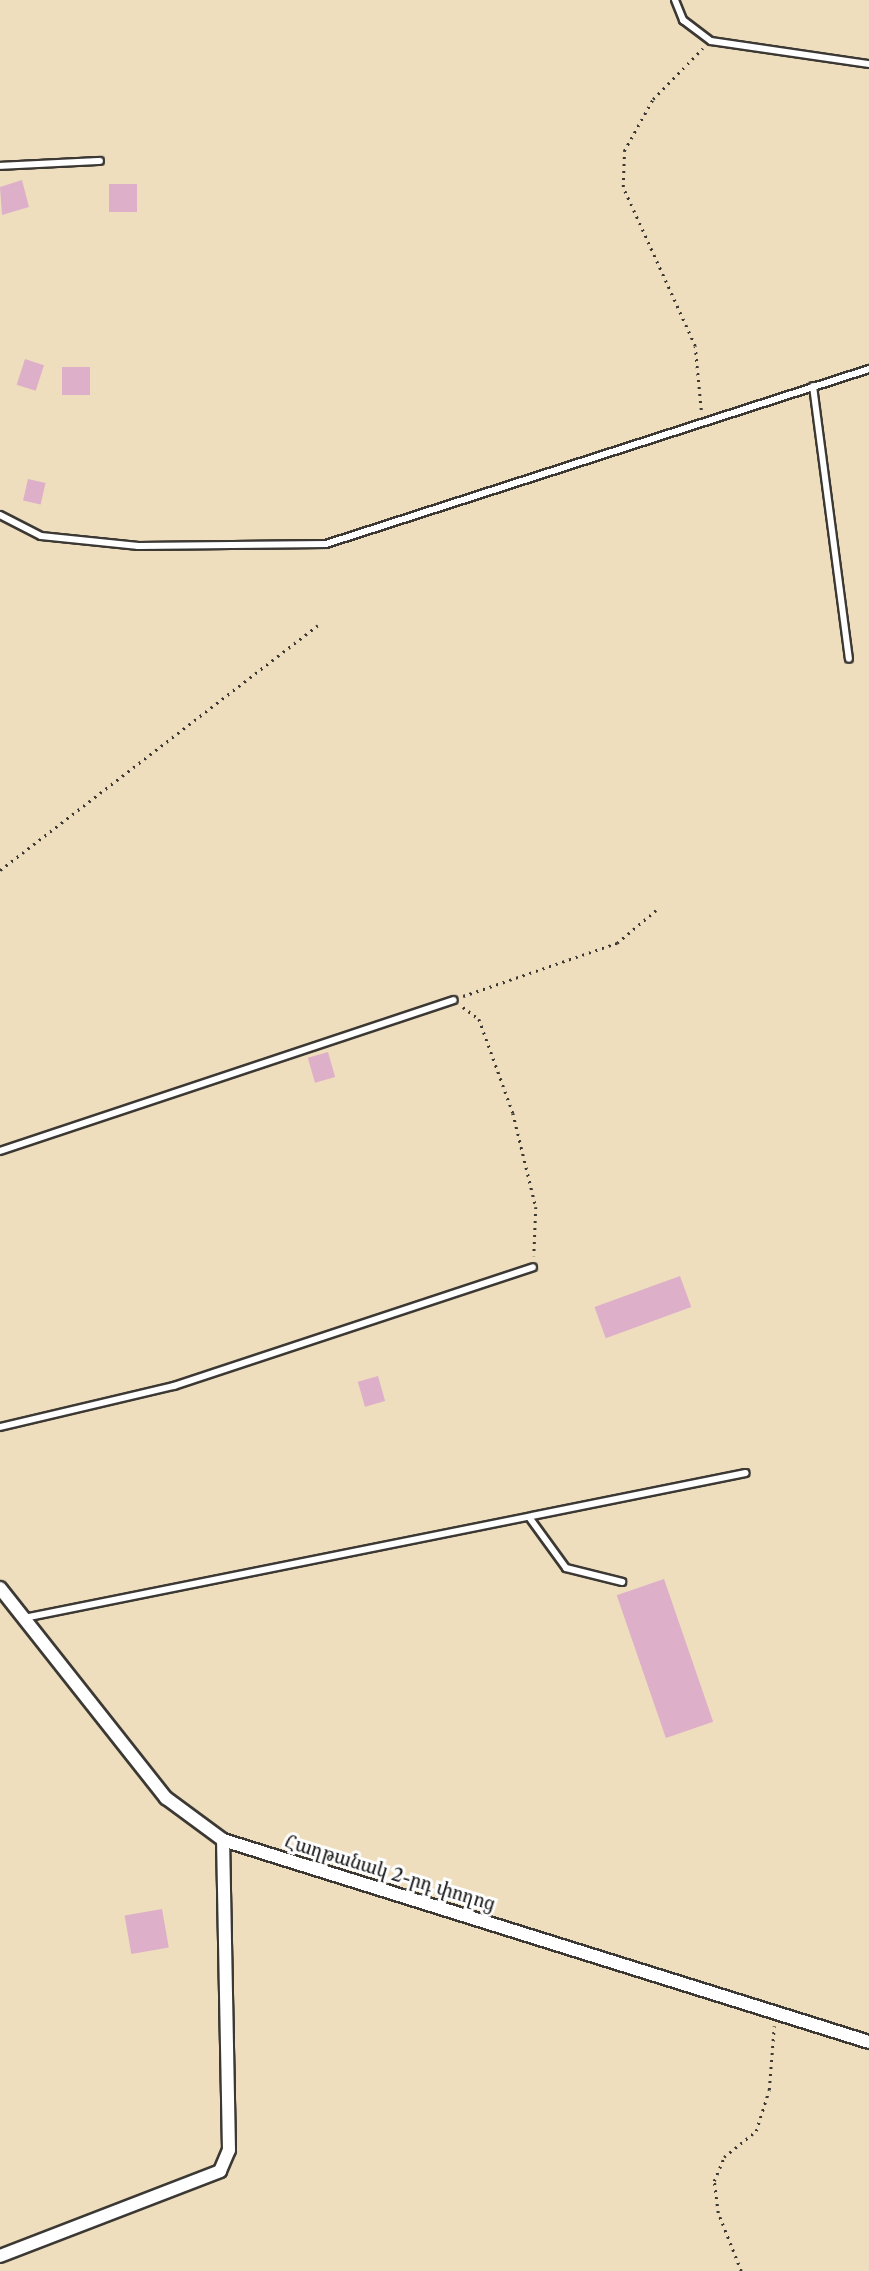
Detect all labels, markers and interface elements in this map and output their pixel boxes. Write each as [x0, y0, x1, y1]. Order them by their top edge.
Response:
street label: Հաղթանակ 2-րդ փողոց [282, 1830, 498, 1916]

